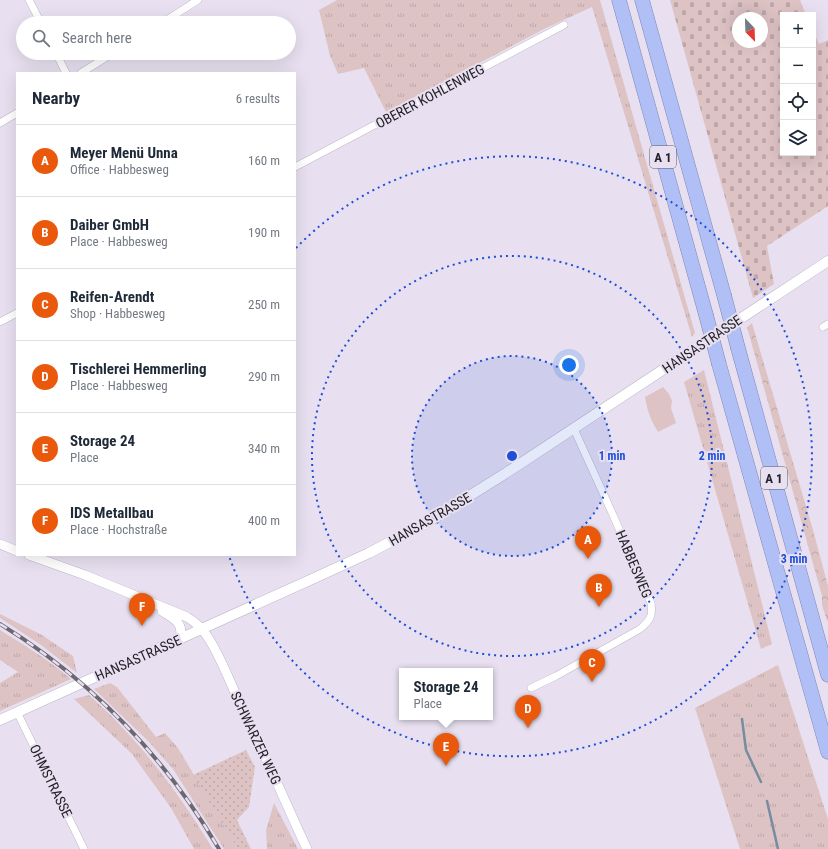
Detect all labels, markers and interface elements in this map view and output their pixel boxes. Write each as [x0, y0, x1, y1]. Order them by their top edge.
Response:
north arrow [732, 12, 768, 48]
map controls [780, 12, 816, 156]
button: + [780, 12, 816, 48]
search box [16, 16, 296, 60]
icon: search [30, 27, 52, 49]
text: Search here [62, 29, 132, 47]
button: − [780, 48, 816, 84]
street label: OBERER KOHLENWEG [373, 61, 487, 131]
button: locate [780, 84, 816, 120]
text: Nearby [32, 88, 80, 108]
text: 6 results [236, 91, 280, 106]
button: layers [780, 120, 816, 156]
text: Meyer Menü Unna [70, 144, 178, 162]
road number: A 1 [650, 146, 676, 168]
text: A [41, 153, 49, 168]
text: 160 m [248, 153, 280, 168]
text: Office · Habbesweg [70, 162, 169, 177]
text: Daiber GmbH [70, 216, 149, 234]
text: B [41, 225, 49, 240]
text: 190 m [248, 225, 280, 240]
text: Place · Habbesweg [70, 234, 168, 249]
text: Reifen-Arendt [70, 288, 154, 306]
text: C [41, 297, 49, 312]
text: 250 m [248, 297, 280, 312]
text: Shop · Habbesweg [70, 306, 165, 321]
street label: HANSASTRASSE [659, 312, 745, 376]
your location [559, 355, 579, 375]
text: Tischlerei Hemmerling [70, 360, 206, 378]
text: D [41, 369, 49, 384]
text: 290 m [248, 369, 280, 384]
text: Place · Habbesweg [70, 378, 168, 393]
text: Storage 24 [70, 432, 135, 450]
text: E [42, 441, 48, 456]
text: 340 m [248, 441, 280, 456]
centre of rings [505, 449, 519, 463]
text: 1 min [599, 449, 625, 463]
text: 2 min [699, 449, 725, 463]
text: Place [70, 450, 99, 465]
road number: A 1 [761, 467, 787, 489]
street label: HANSASTRASSE [386, 489, 474, 549]
text: IDS Metallbau [70, 504, 154, 522]
text: F [42, 513, 48, 528]
text: 400 m [248, 513, 280, 528]
text: Place · Hochstraße [70, 522, 167, 537]
pin: A [575, 526, 601, 559]
street label: HABBESWEG [613, 528, 655, 600]
text: 3 min [781, 552, 807, 566]
pin: B [586, 574, 612, 607]
pin: F [129, 593, 155, 626]
street label: HANSASTRASSE [93, 632, 184, 684]
pin: C [579, 649, 605, 682]
popup [399, 668, 493, 720]
text: Storage 24 [413, 678, 479, 696]
street label: SCHWARZER WEG [227, 689, 285, 787]
pin: D [515, 695, 541, 728]
text: Place [413, 696, 442, 711]
pin: E [433, 733, 459, 766]
street label: OHMSTRASSE [26, 742, 76, 820]

